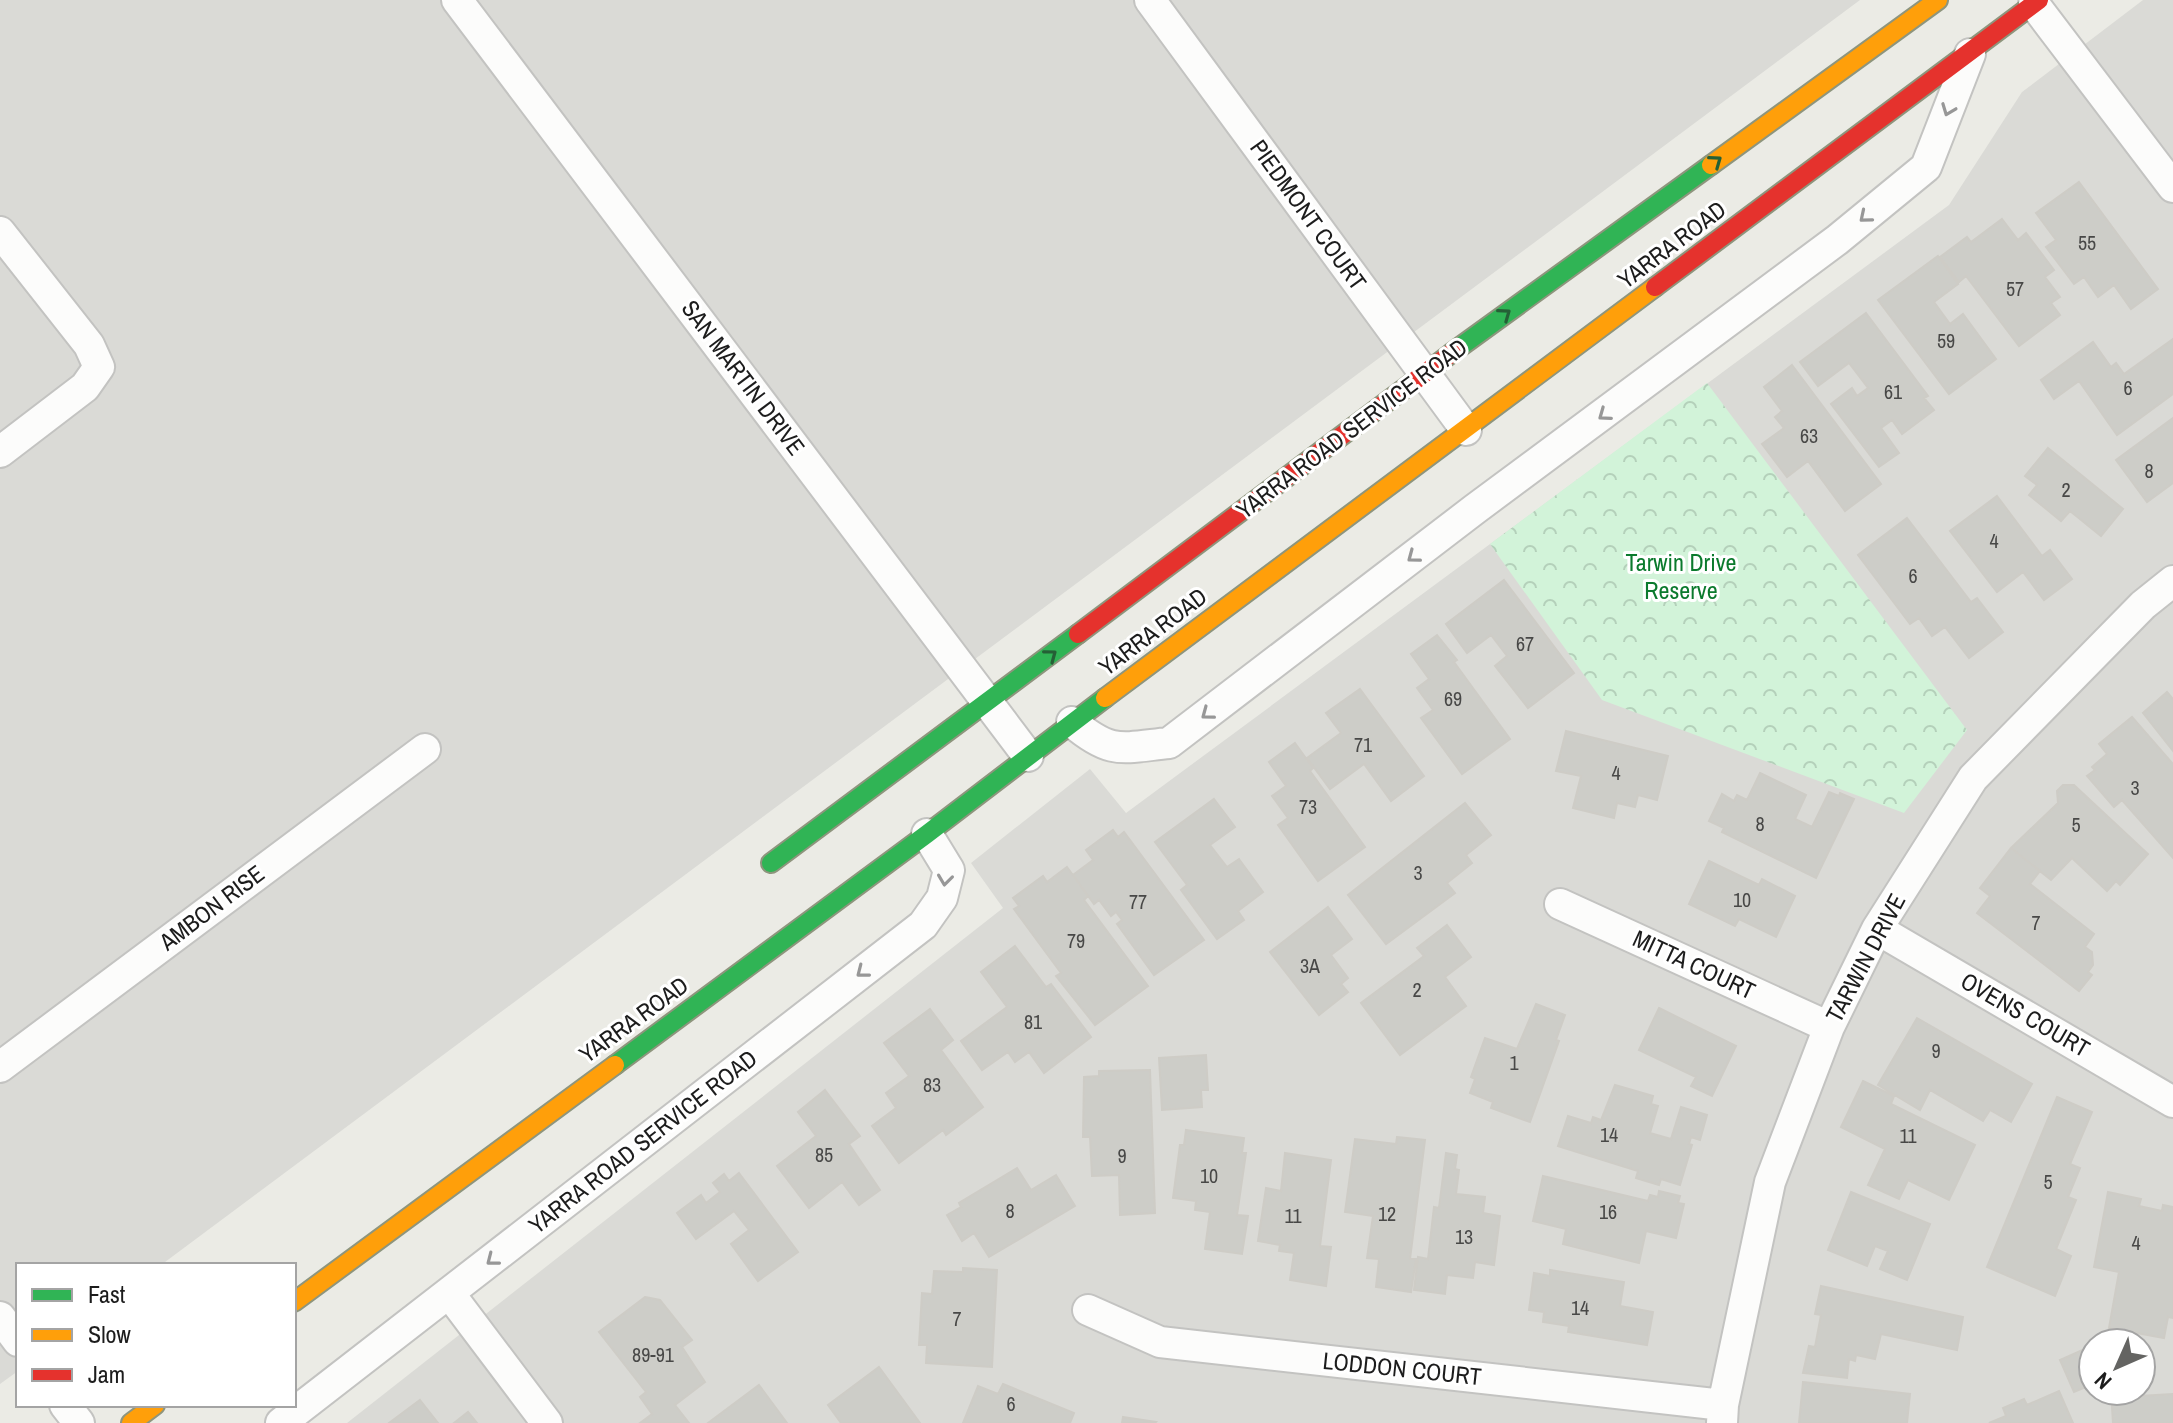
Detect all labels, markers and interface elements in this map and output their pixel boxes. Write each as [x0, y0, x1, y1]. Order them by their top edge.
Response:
one-way arrow [1941, 102, 1958, 116]
street label: PIEDMONT COURT [1243, 133, 1374, 296]
one-way arrow [1707, 157, 1721, 171]
street label: YARRA ROAD [1611, 193, 1732, 295]
one-way arrow [1860, 207, 1875, 221]
house number: 55 [2078, 229, 2096, 256]
house number: 57 [2006, 275, 2024, 302]
street label: SAN MARTIN DRIVE [675, 293, 813, 462]
one-way arrow [1497, 310, 1511, 324]
house number: 59 [1937, 327, 1955, 354]
street label: YARRA ROAD SERVICE ROAD [1229, 331, 1473, 526]
house number: 6 [2123, 374, 2133, 401]
house number: 61 [1884, 378, 1902, 405]
one-way arrow [1598, 405, 1613, 419]
house number: 63 [1800, 422, 1818, 449]
house number: 8 [2144, 457, 2154, 484]
house number: 2 [2061, 476, 2071, 503]
house number: 4 [1989, 527, 1999, 554]
park label: Tarwin Drive Reserve [1626, 546, 1736, 606]
one-way arrow [1407, 547, 1422, 561]
house number: 6 [1908, 562, 1918, 589]
street label: YARRA ROAD [1092, 580, 1213, 682]
house number: 67 [1516, 630, 1534, 657]
one-way arrow [1042, 651, 1057, 665]
house number: 69 [1444, 685, 1462, 712]
one-way arrow [1201, 705, 1216, 719]
house number: 71 [1354, 731, 1372, 758]
house number: 4 [1611, 759, 1621, 786]
house number: 3 [2130, 774, 2140, 801]
house number: 73 [1299, 793, 1317, 820]
house number: 8 [1755, 810, 1765, 837]
house number: 5 [2071, 811, 2081, 838]
street label: AMBON RISE [152, 857, 270, 958]
house number: 3 [1413, 859, 1423, 886]
one-way arrow [937, 873, 954, 886]
house number: 10 [1733, 886, 1751, 913]
house number: 77 [1129, 888, 1147, 915]
street label: TARWIN DRIVE [1818, 888, 1912, 1027]
house number: 7 [2031, 909, 2041, 936]
street label: MITTA COURT [1628, 922, 1761, 1006]
house number: 79 [1067, 927, 1085, 954]
house number: 3A [1300, 952, 1320, 979]
one-way arrow [856, 963, 871, 977]
street label: OVENS COURT [1955, 964, 2096, 1064]
street label: YARRA ROAD [572, 969, 694, 1070]
house number: 2 [1412, 976, 1422, 1003]
house number: 81 [1024, 1008, 1042, 1035]
house number: 9 [1931, 1037, 1941, 1064]
street label: YARRA ROAD SERVICE ROAD [522, 1042, 763, 1240]
house number: 1 [1509, 1049, 1519, 1076]
house number: 83 [923, 1071, 941, 1098]
house number: 14 [1600, 1121, 1618, 1148]
house number: 11 [1899, 1122, 1917, 1149]
house number: 85 [815, 1141, 833, 1168]
house number: 9 [1117, 1142, 1127, 1169]
house number: 10 [1200, 1162, 1218, 1189]
house number: 5 [2043, 1168, 2053, 1195]
house number: 8 [1005, 1197, 1015, 1224]
house number: 16 [1599, 1198, 1617, 1225]
house number: 12 [1378, 1200, 1396, 1227]
house number: 11 [1284, 1202, 1302, 1229]
house number: 13 [1455, 1223, 1473, 1250]
house number: 4 [2131, 1229, 2141, 1256]
one-way arrow [486, 1250, 501, 1264]
legend [16, 1263, 296, 1407]
text: Fast [88, 1278, 126, 1310]
house number: 14 [1571, 1294, 1589, 1321]
house number: 7 [952, 1305, 962, 1332]
text: Slow [88, 1318, 131, 1350]
north arrow [2077, 1327, 2157, 1407]
house number: 89-91 [632, 1341, 674, 1368]
street label: LODDON COURT [1321, 1344, 1483, 1392]
text: Jam [88, 1358, 125, 1390]
text: N [2088, 1366, 2118, 1396]
house number: 6 [1006, 1390, 1016, 1417]

